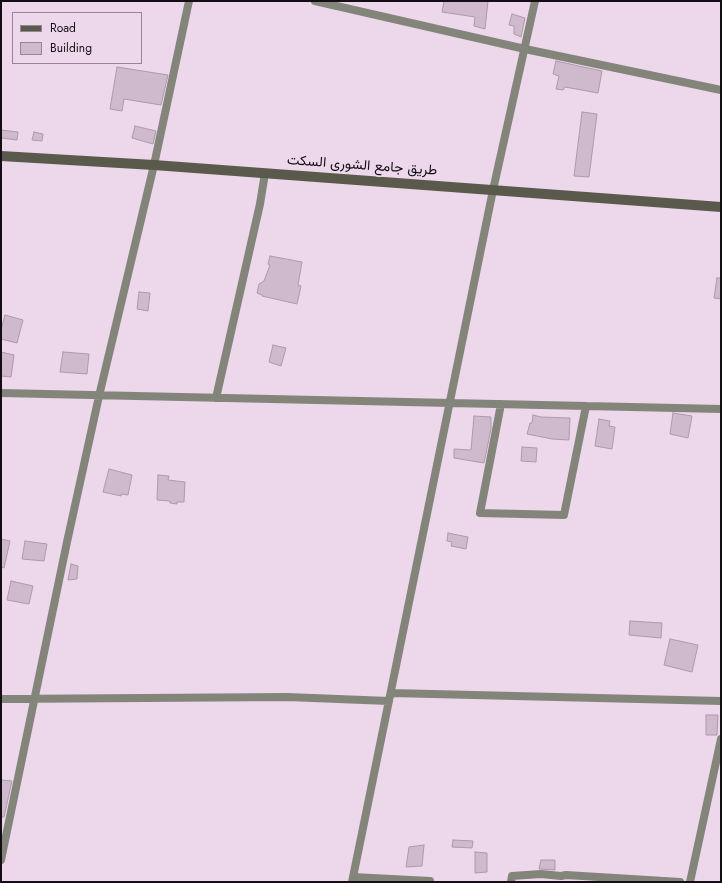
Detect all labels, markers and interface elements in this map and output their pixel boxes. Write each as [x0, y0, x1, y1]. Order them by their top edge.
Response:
legend [12, 12, 142, 64]
text: Road [50, 19, 76, 37]
text: Building [50, 39, 92, 57]
street label: طريق جامع الشورى السكت [286, 152, 438, 180]

